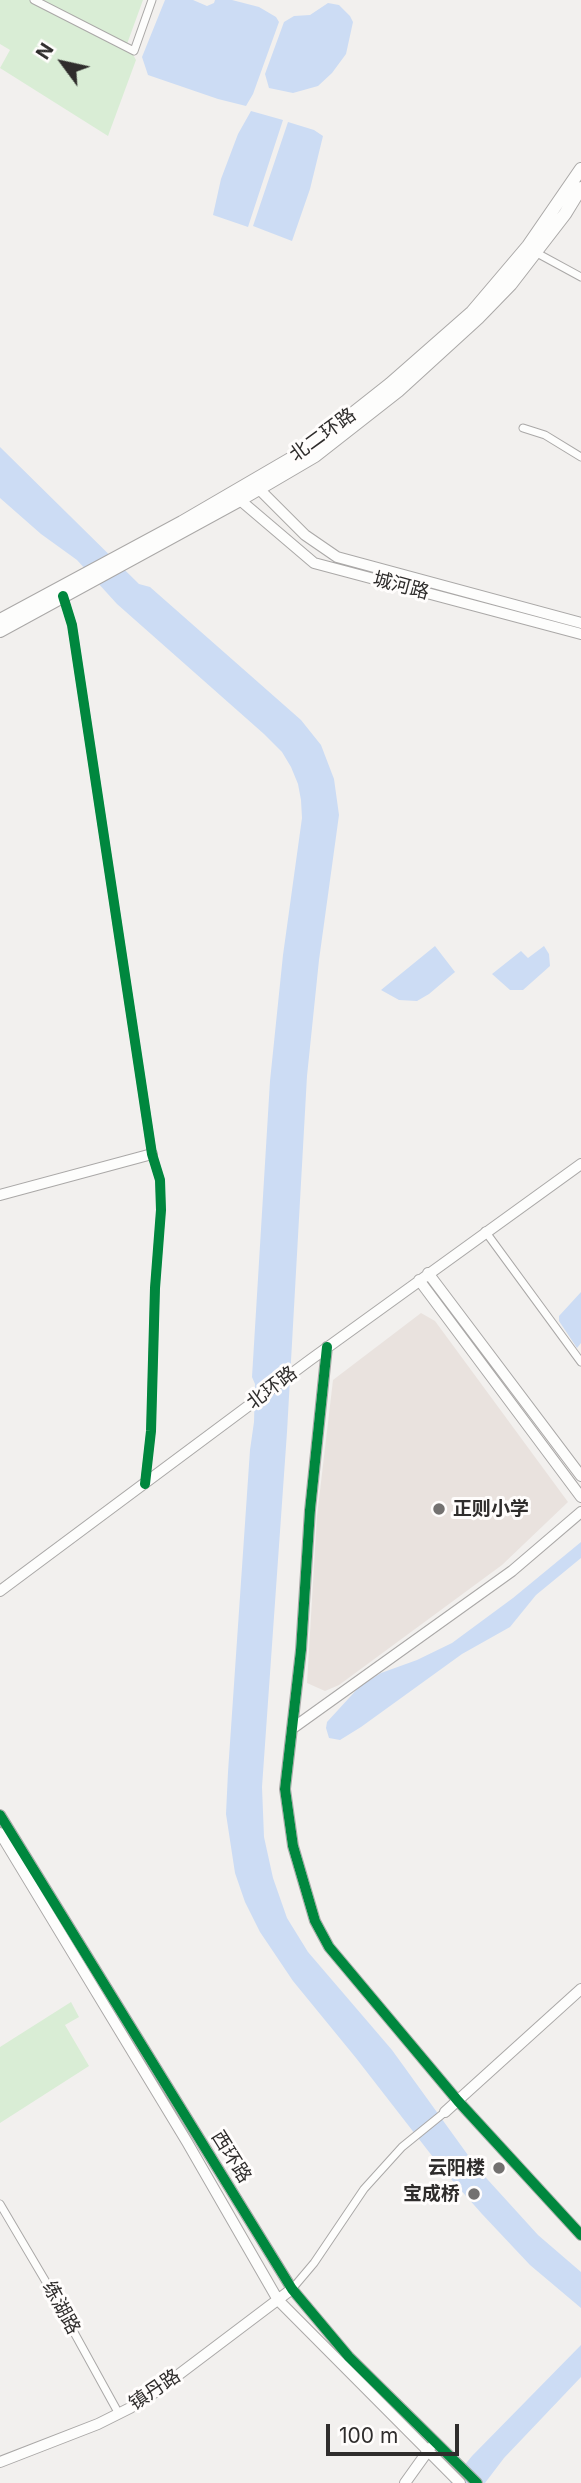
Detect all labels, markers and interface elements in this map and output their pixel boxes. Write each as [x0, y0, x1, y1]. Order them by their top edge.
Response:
north arrow [28, 28, 98, 98]
text: N [31, 39, 59, 64]
street label: 北二环路 [286, 403, 360, 467]
street label: 城河路 [371, 568, 431, 604]
street label: 北环路 [242, 1362, 302, 1414]
place label: 正则小学 [453, 1498, 529, 1520]
marker: 正则小学 [431, 1501, 447, 1517]
street label: 西环路 [206, 2127, 256, 2187]
place label: 云阳楼 [428, 2157, 485, 2179]
marker: 云阳楼 [491, 2160, 507, 2176]
place label: 宝成桥 [403, 2183, 460, 2205]
marker: 宝成桥 [466, 2186, 482, 2202]
street label: 练湖路 [37, 2278, 85, 2338]
street label: 镇丹路 [125, 2365, 185, 2415]
scale bar [329, 2410, 462, 2454]
text: 100 m [339, 2423, 398, 2448]

